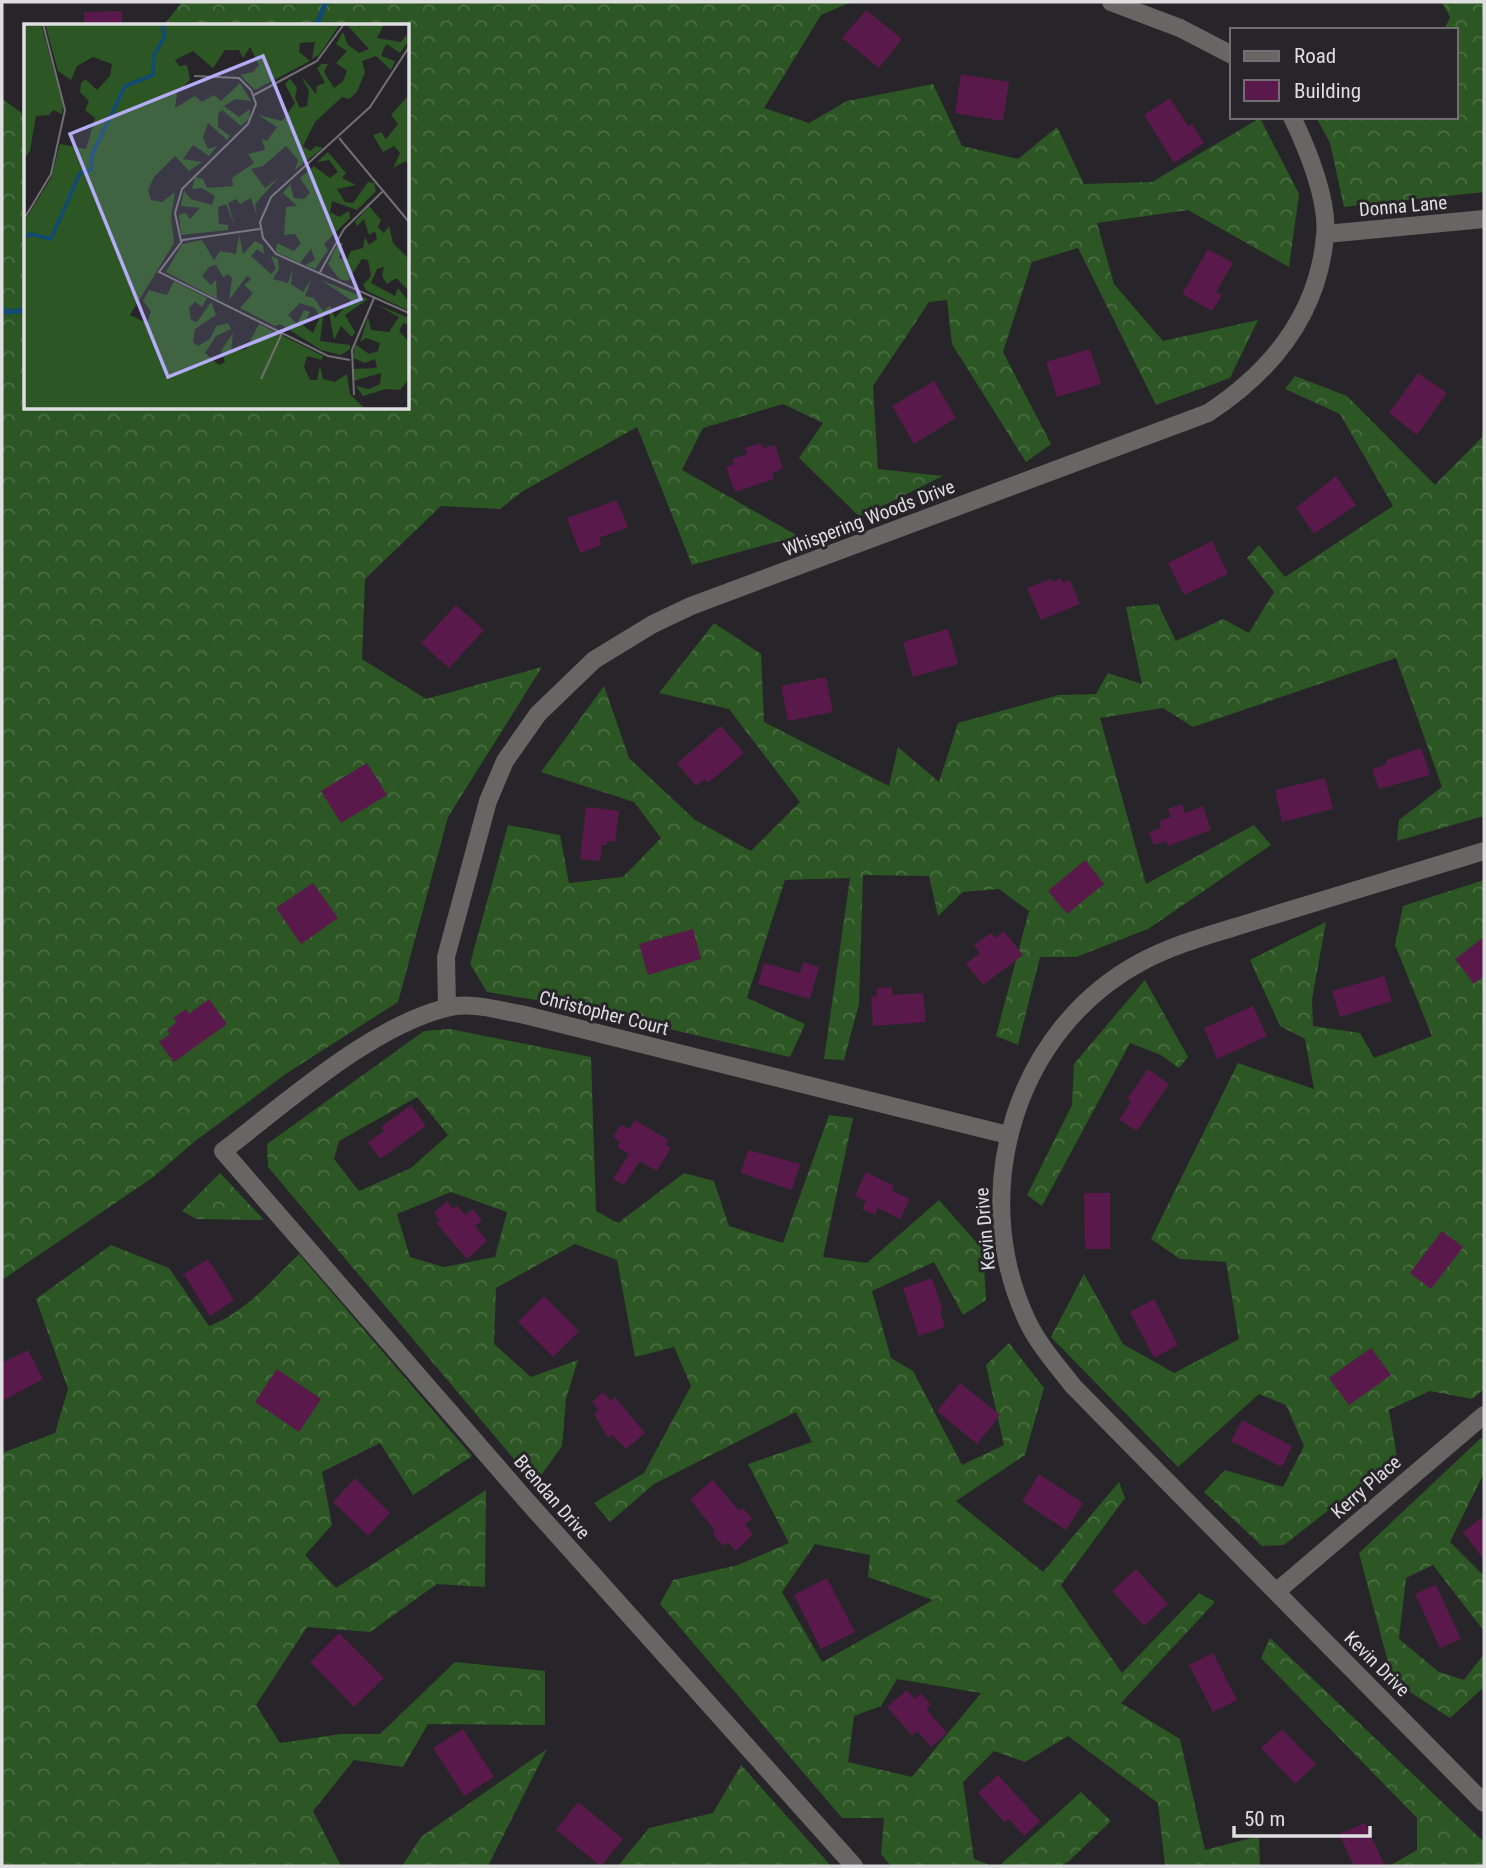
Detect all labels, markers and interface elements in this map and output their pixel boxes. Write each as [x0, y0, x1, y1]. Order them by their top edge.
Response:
inset map [24, 24, 410, 410]
legend [1230, 28, 1458, 119]
text: Road [1294, 44, 1336, 68]
text: Building [1294, 79, 1361, 103]
street label: Donna Lane [1358, 191, 1448, 221]
street label: Whispering Woods Drive [780, 475, 958, 561]
street label: Christopher Court [537, 986, 671, 1040]
street label: Kevin Drive [970, 1187, 1000, 1271]
street label: Brendan Drive [509, 1450, 595, 1544]
street label: Kerry Place [1326, 1450, 1406, 1523]
street label: Kevin Drive [1340, 1627, 1414, 1701]
scale bar [1234, 1794, 1370, 1838]
text: 50 m [1244, 1807, 1285, 1831]

